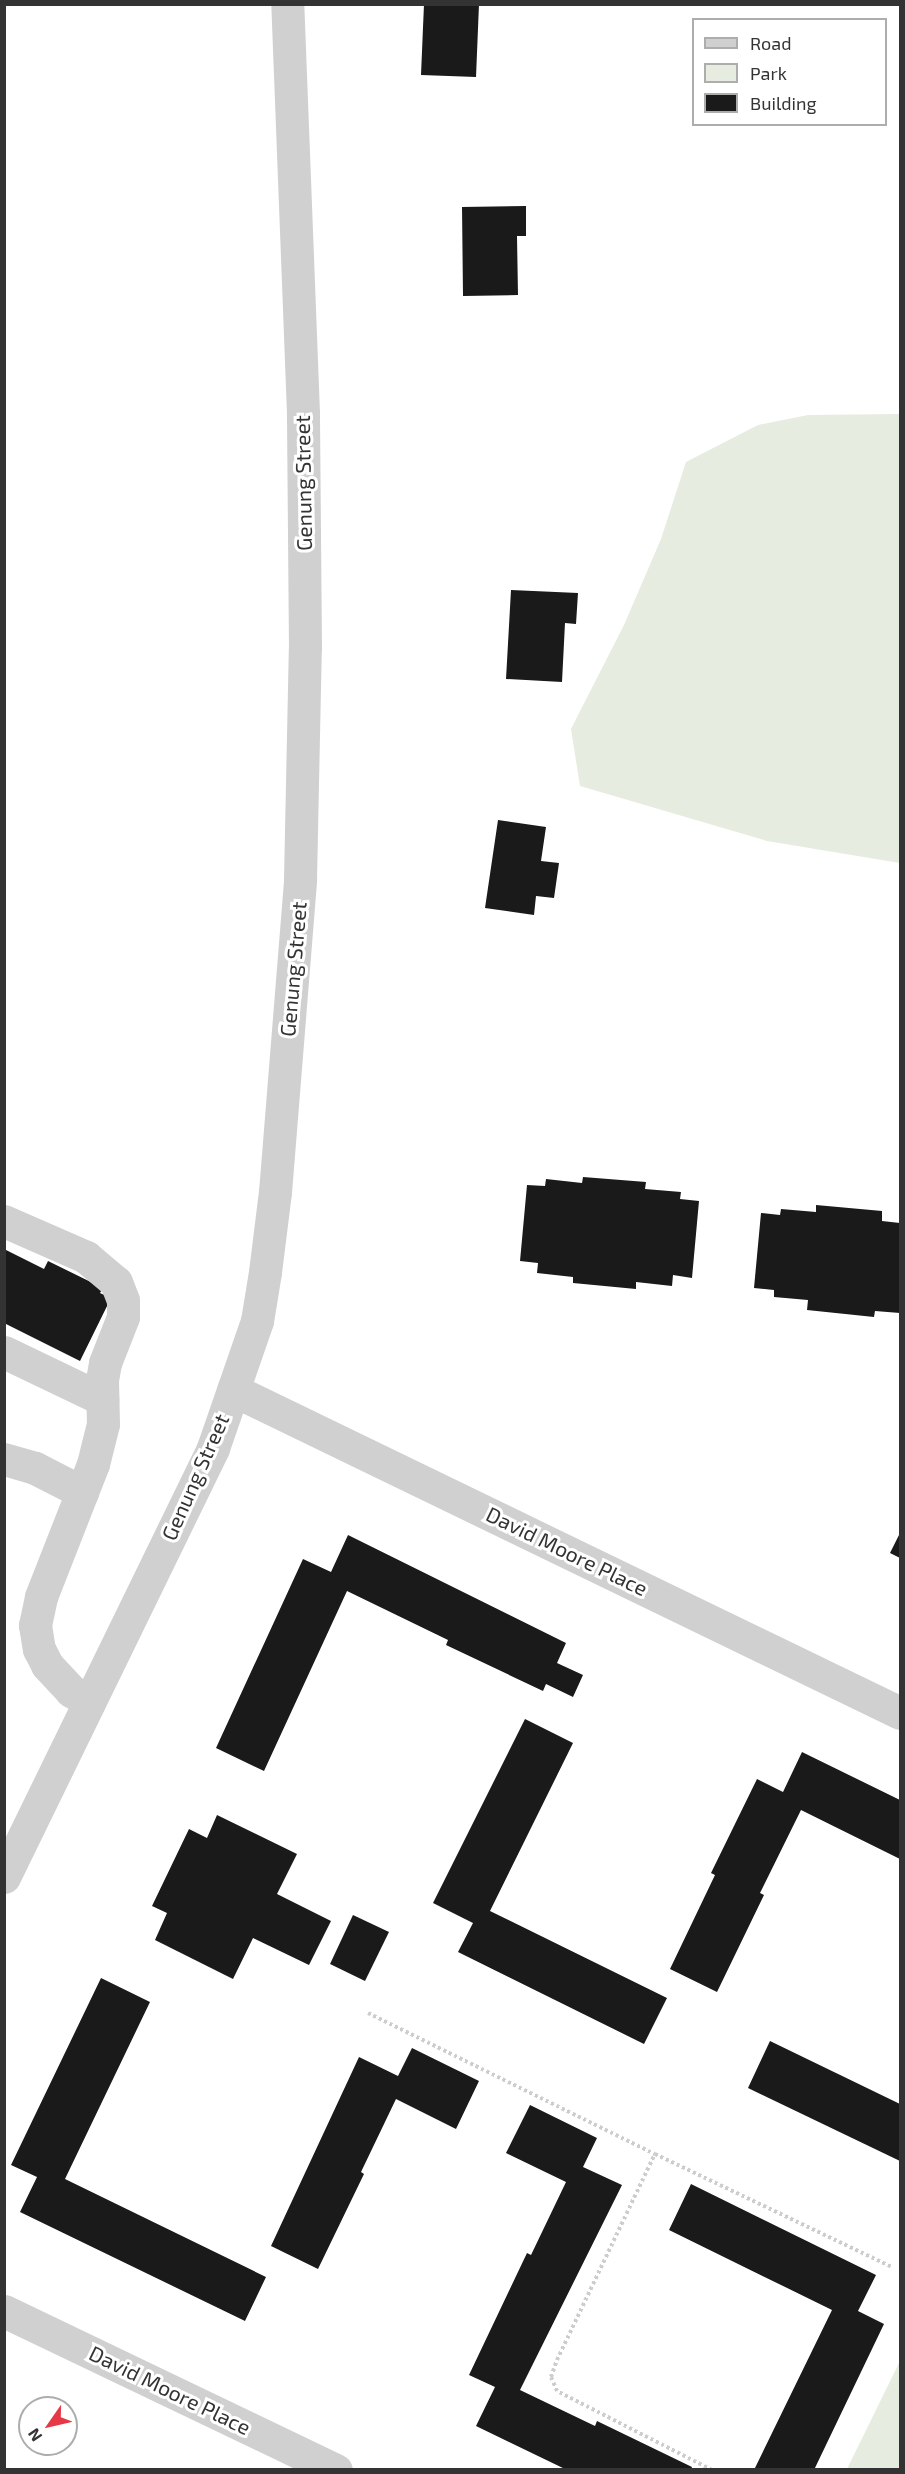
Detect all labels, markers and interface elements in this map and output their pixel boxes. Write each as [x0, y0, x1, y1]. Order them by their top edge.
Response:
legend [692, 18, 887, 126]
text: Road [750, 32, 791, 54]
text: Park [750, 62, 787, 84]
text: Building [750, 92, 817, 114]
street label: Genung Street [289, 415, 317, 551]
street label: Genung Street [275, 900, 311, 1038]
street label: Genung Street [156, 1410, 234, 1544]
street label: David Moore Place [482, 1501, 652, 1601]
street label: David Moore Place [85, 2340, 255, 2440]
north arrow [18, 2396, 78, 2456]
text: N [23, 2425, 45, 2445]

